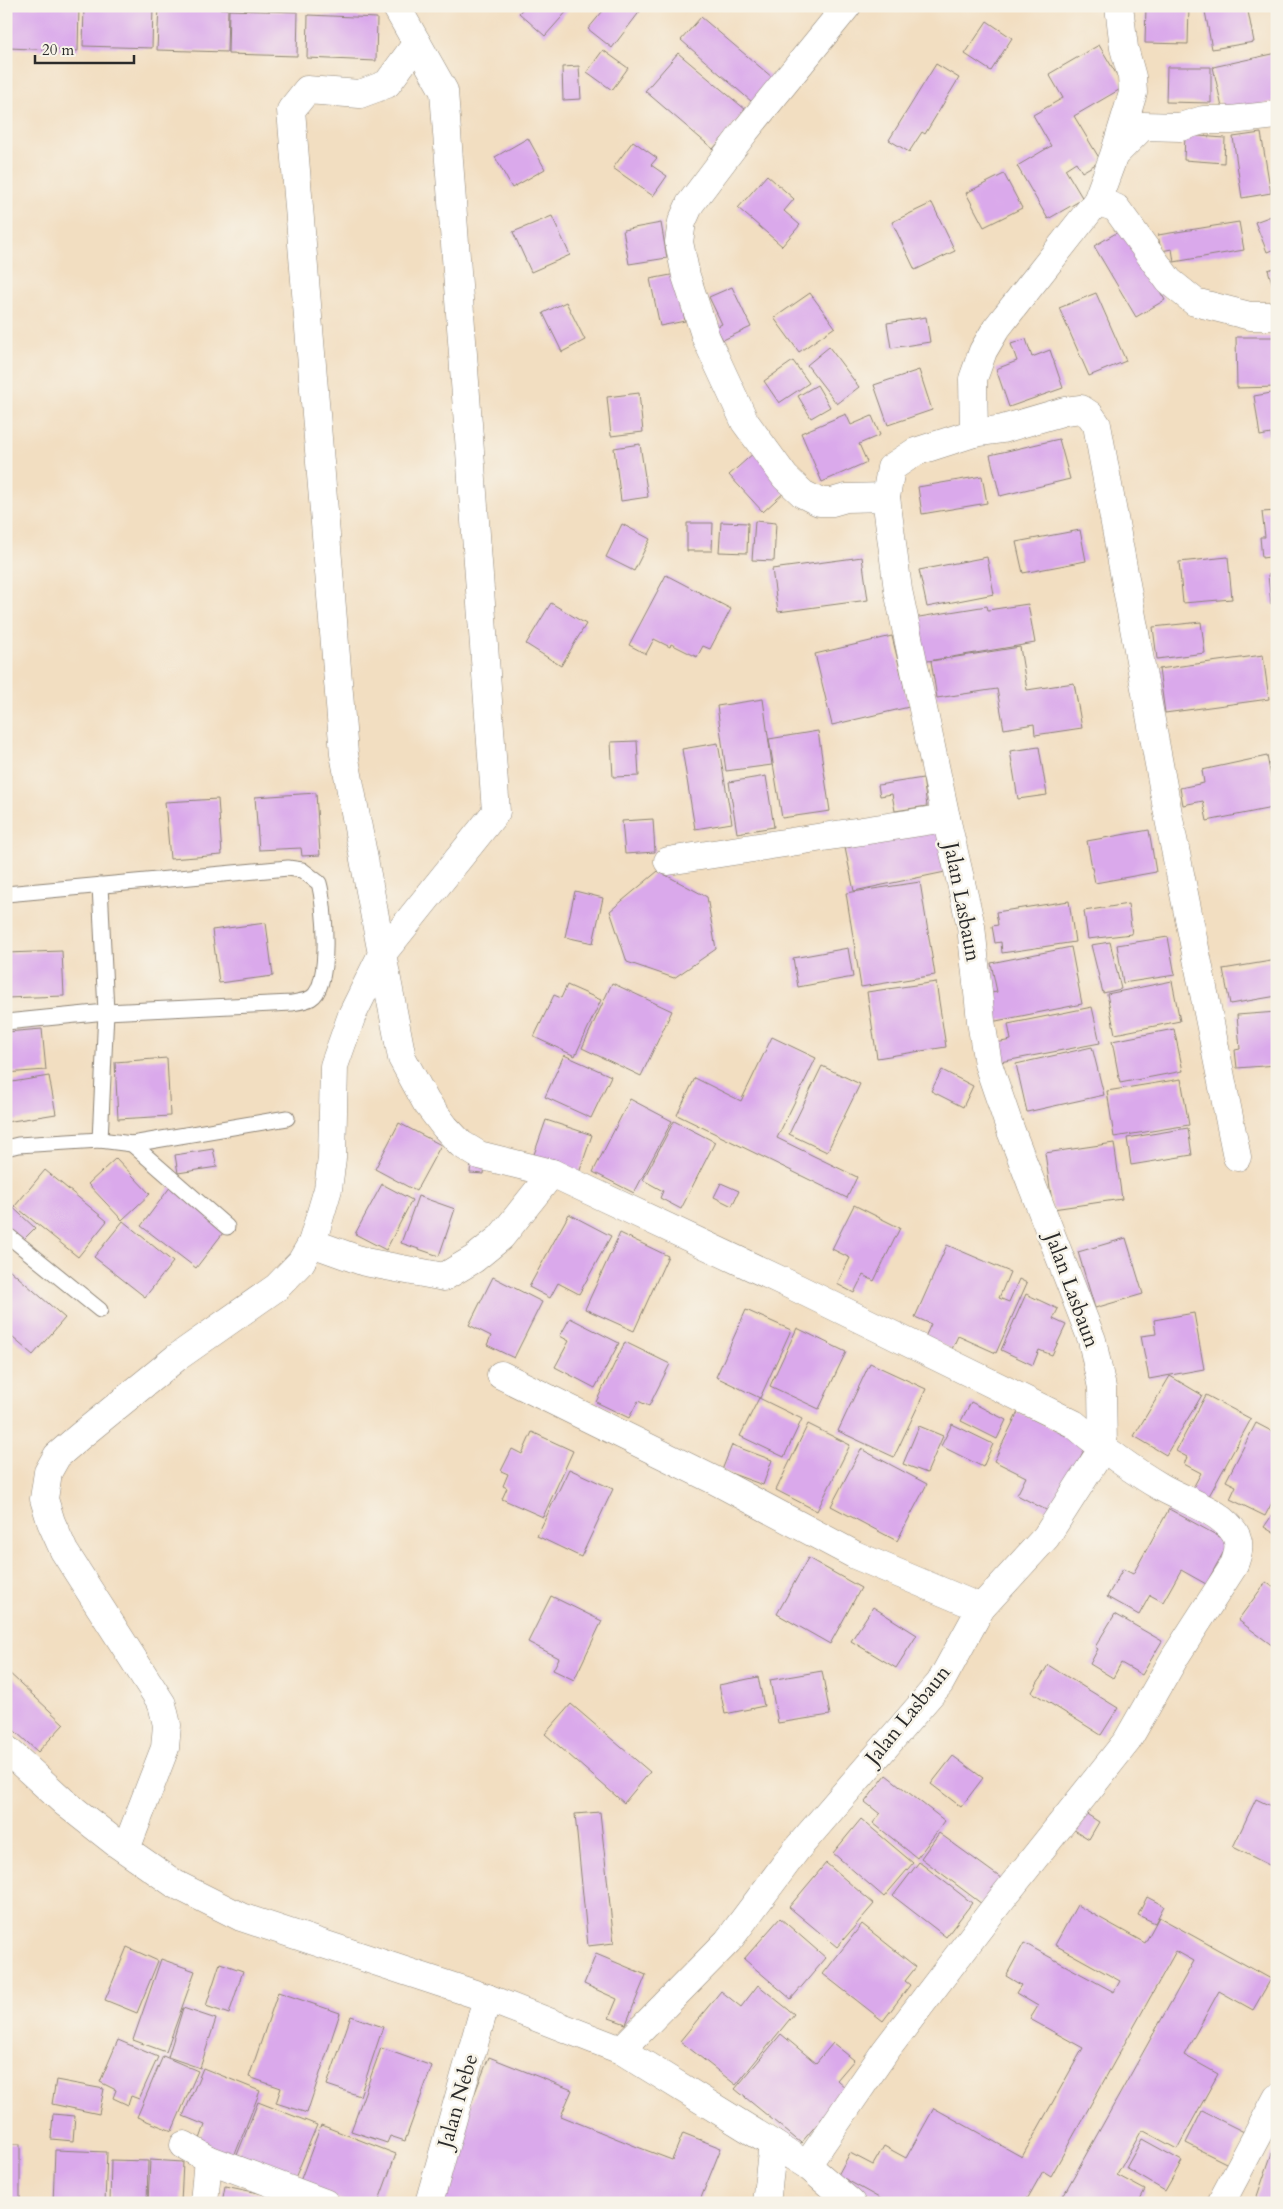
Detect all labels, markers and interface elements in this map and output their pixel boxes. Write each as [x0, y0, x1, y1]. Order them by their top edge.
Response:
scale bar [35, 32, 134, 64]
text: 20 m [42, 40, 74, 60]
street label: Jalan Lasbaun [936, 837, 988, 964]
street label: Jalan Lasbaun [1037, 1225, 1106, 1352]
street label: Jalan Lasbaun [857, 1659, 957, 1773]
street label: Jalan Nebe [430, 2051, 485, 2154]

